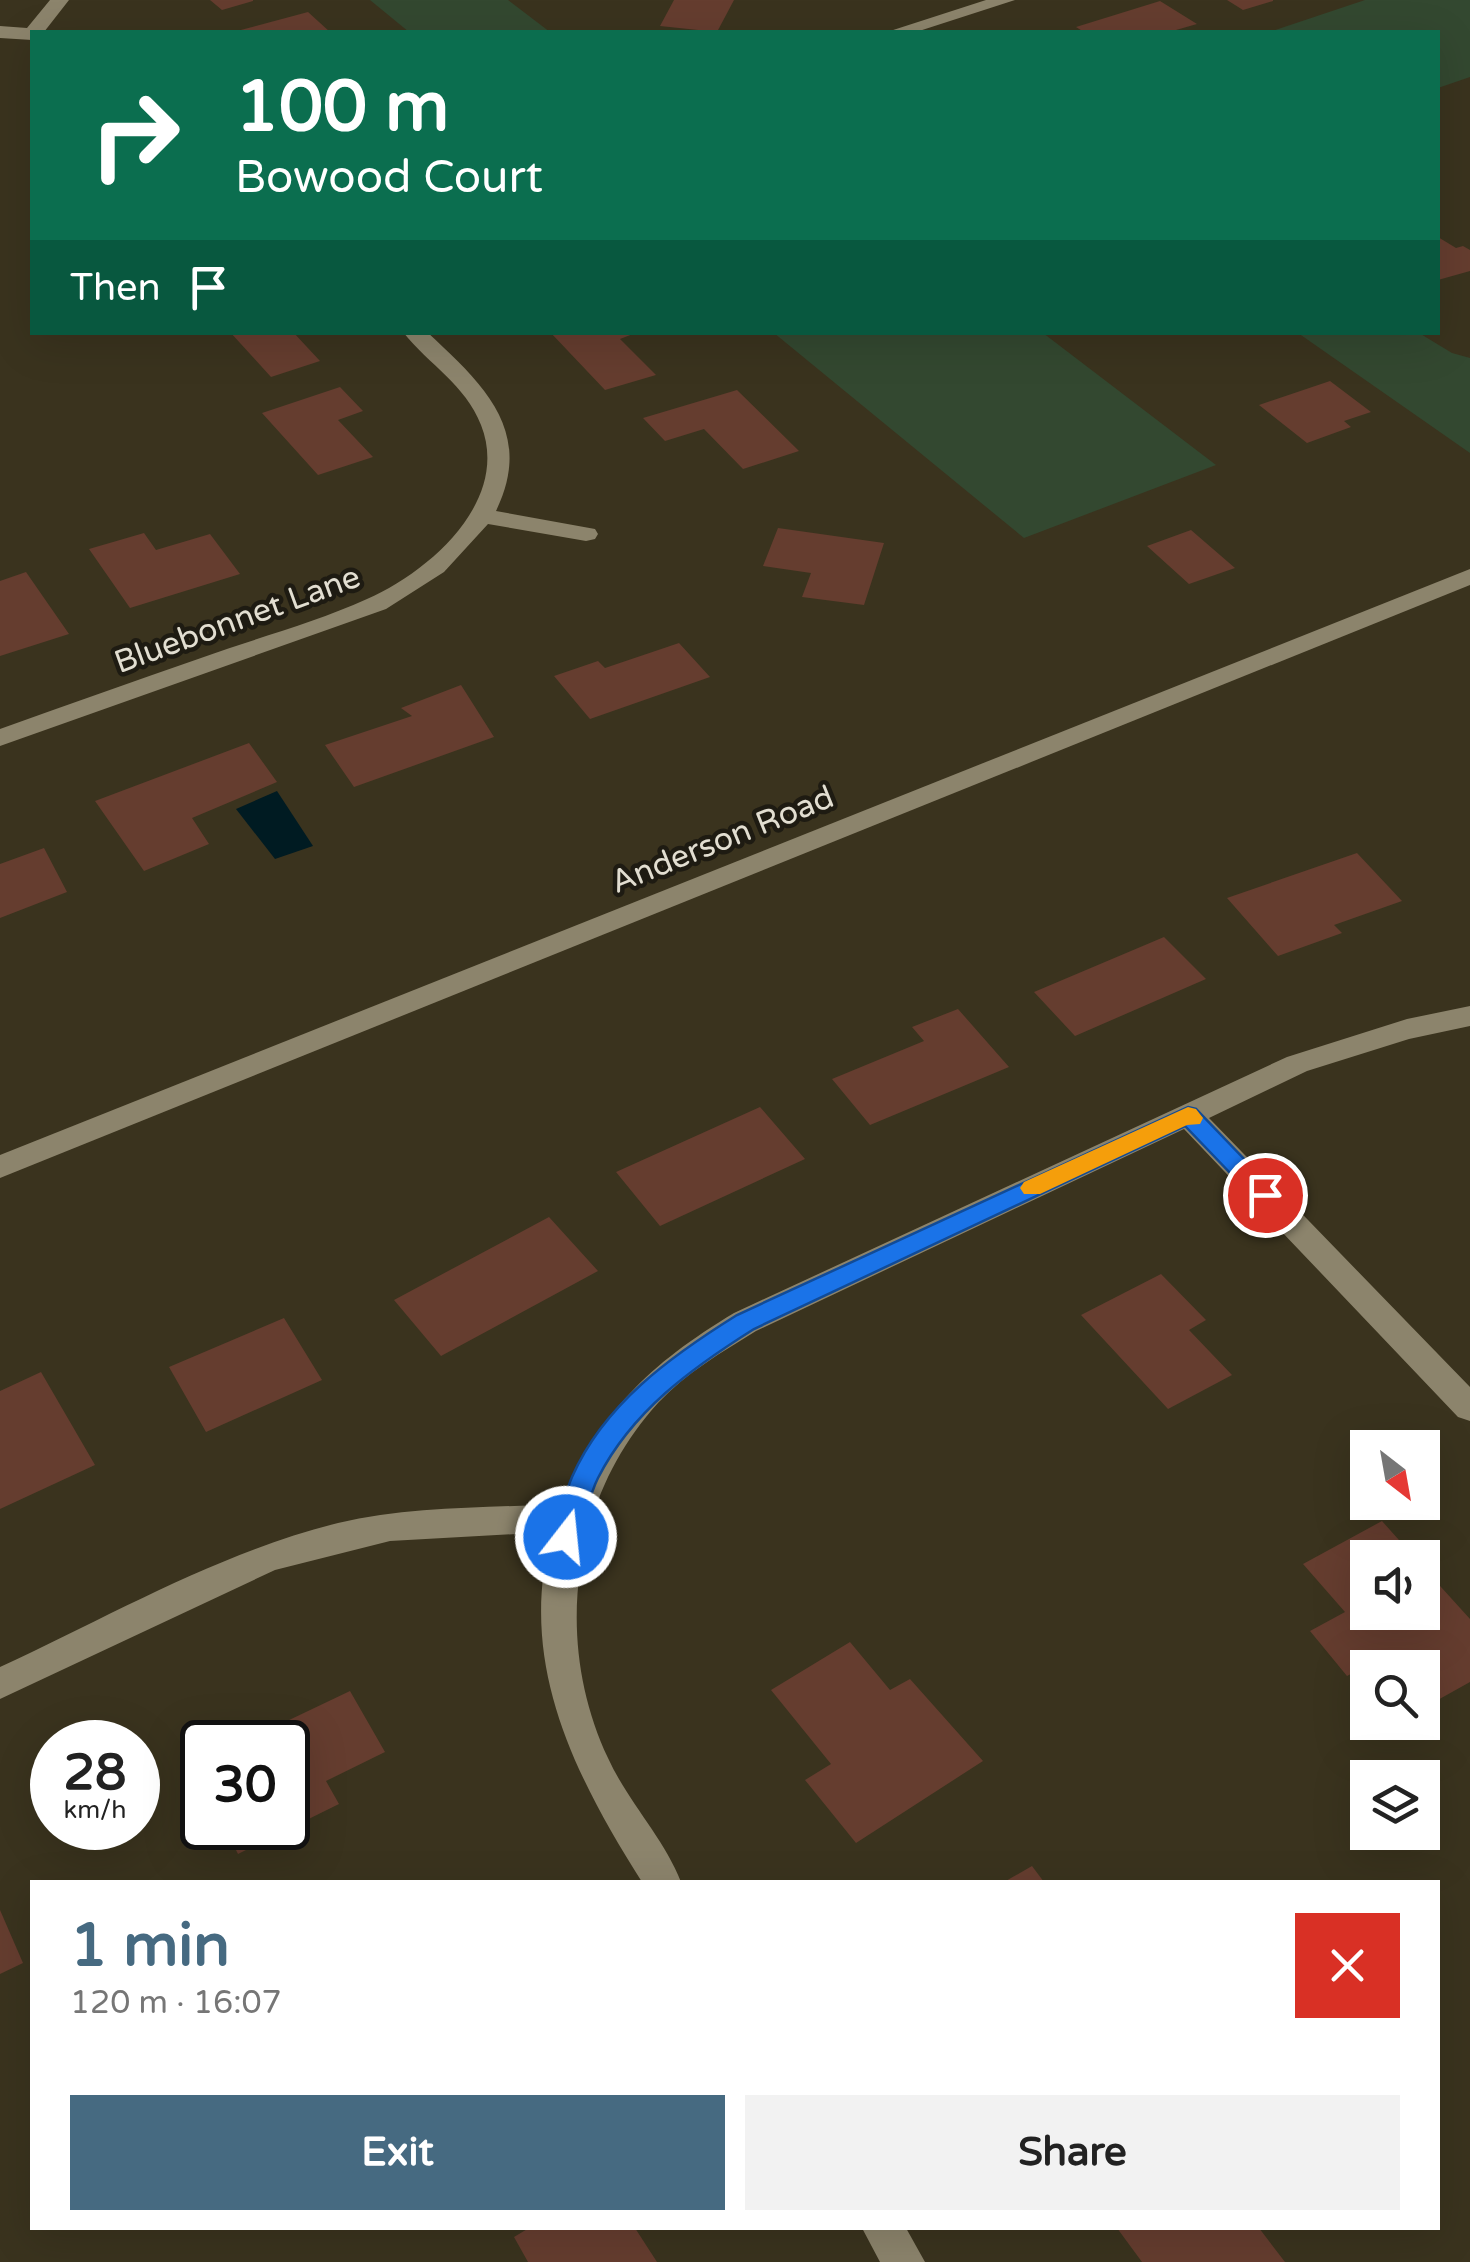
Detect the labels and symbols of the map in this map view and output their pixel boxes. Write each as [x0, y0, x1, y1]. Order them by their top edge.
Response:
street label: Bluebonnet Lane [109, 558, 365, 682]
street label: Anderson Road [605, 778, 839, 902]
pin [1223, 1153, 1308, 1238]
north arrow [1350, 1430, 1440, 1520]
position arrow [514, 1485, 618, 1589]
speed limit sign: 30 [180, 1720, 310, 1850]

